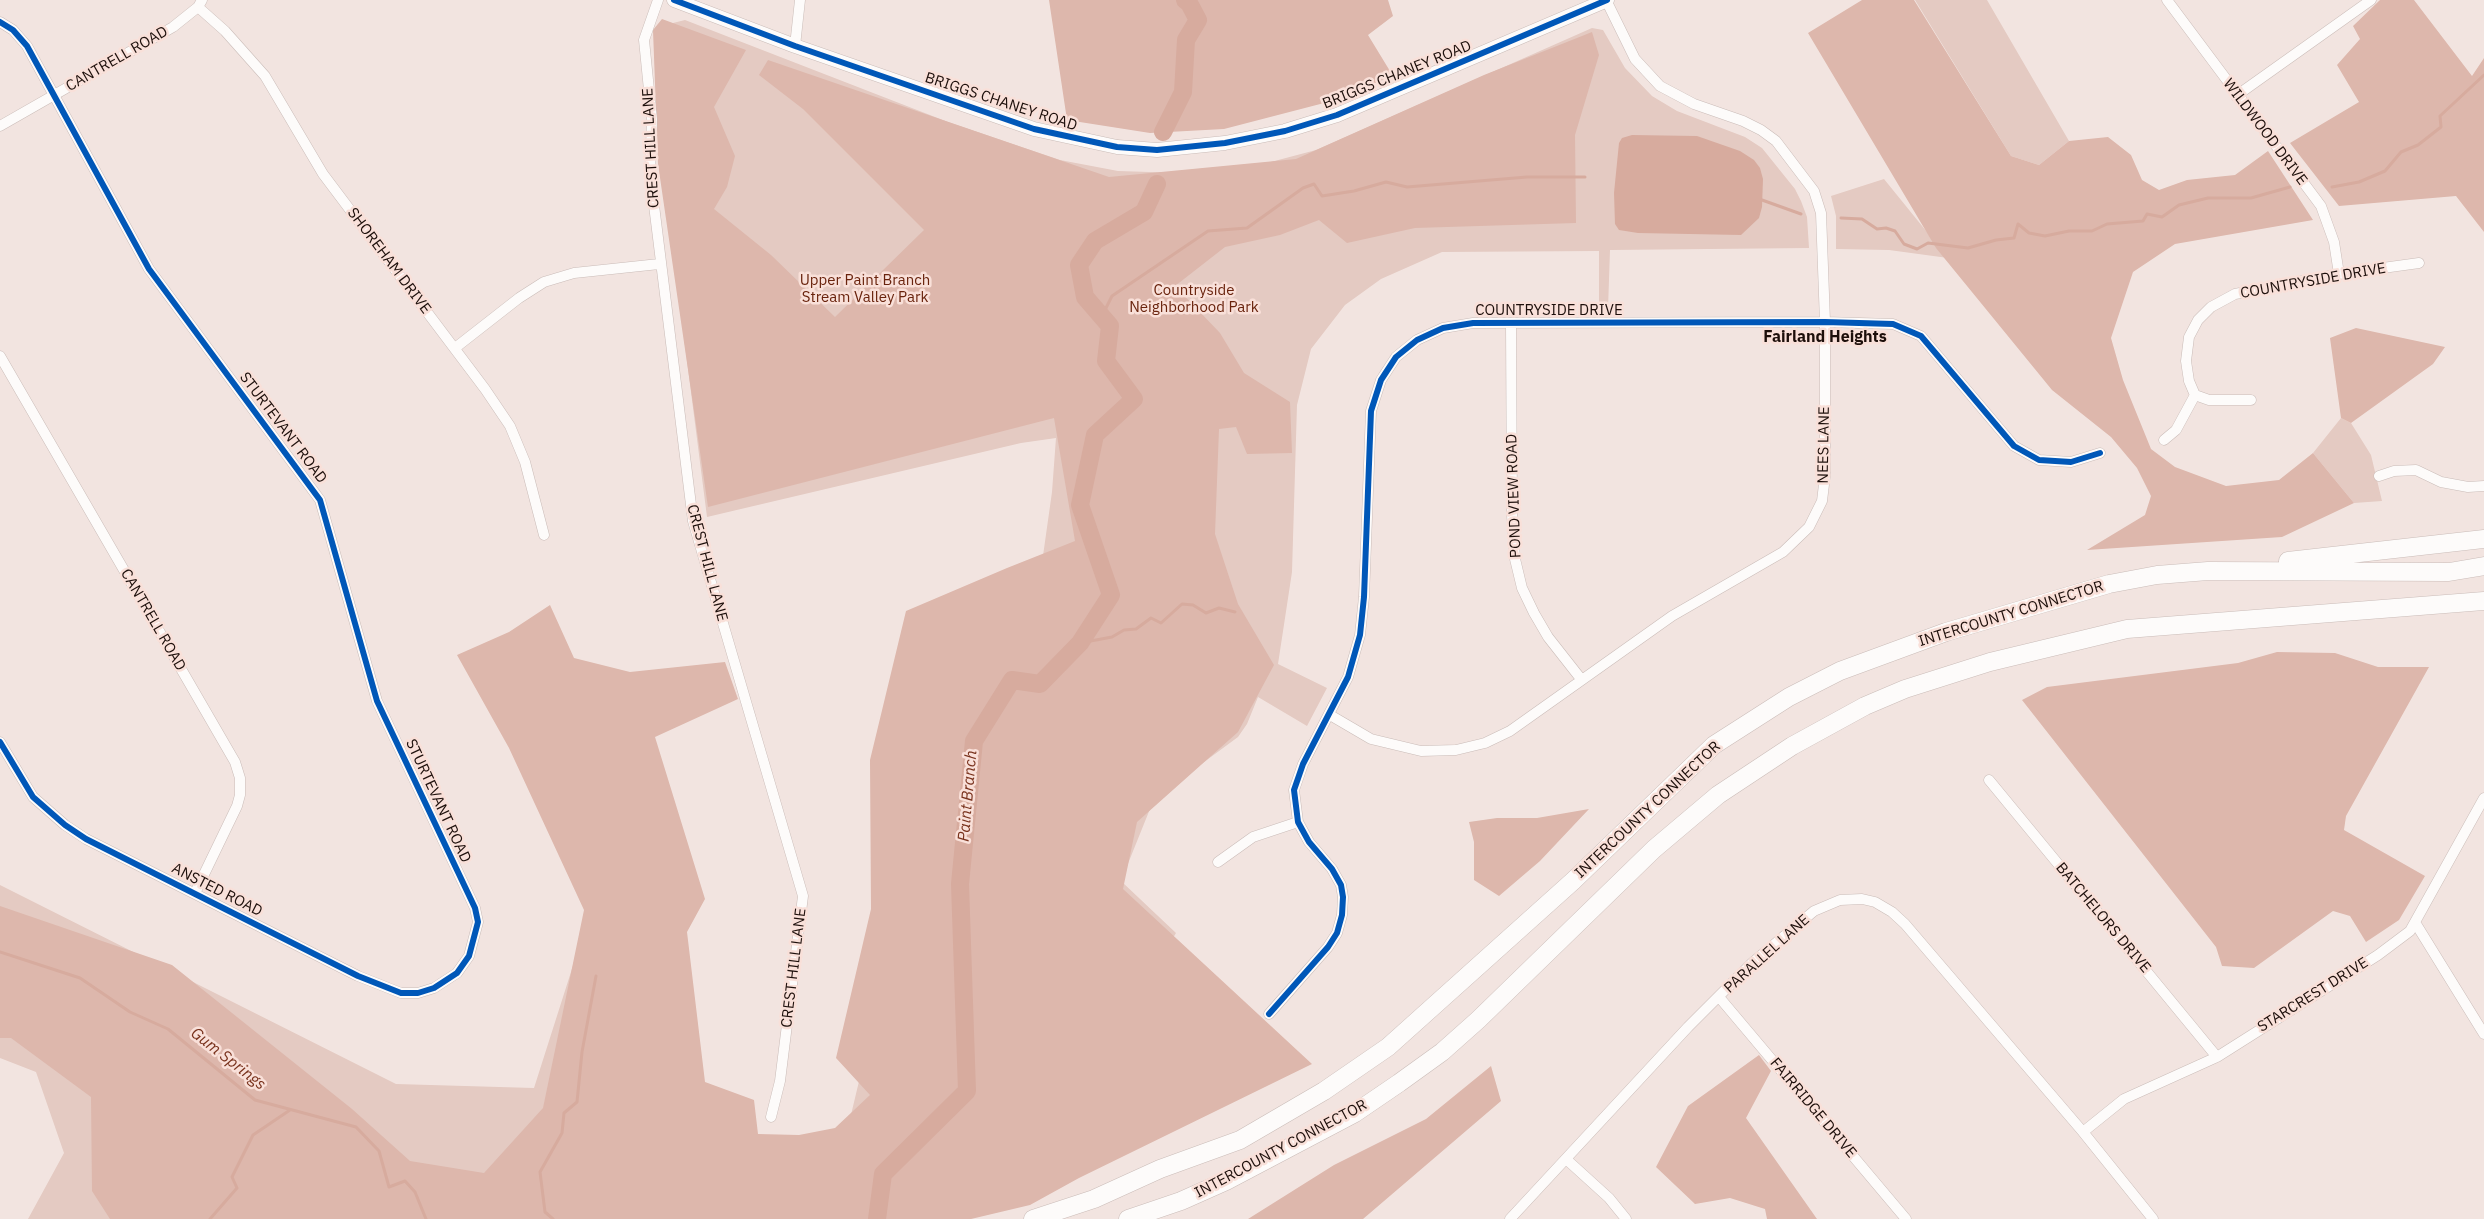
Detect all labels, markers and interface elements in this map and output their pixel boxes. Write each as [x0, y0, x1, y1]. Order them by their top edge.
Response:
street label: CANTRELL ROAD [63, 23, 171, 95]
street label: BRIGGS CHANEY ROAD [1320, 37, 1474, 113]
street label: BRIGGS CHANEY ROAD [923, 69, 1079, 135]
street label: WILDWOOD DRIVE [2219, 75, 2311, 189]
street label: CREST HILL LANE [639, 87, 663, 209]
street label: SHOREHAM DRIVE [343, 205, 435, 317]
street label: COUNTRYSIDE DRIVE [2239, 259, 2387, 303]
park label: Upper Paint Branch Stream Valley Park [800, 272, 930, 307]
park label: Countryside Neighborhood Park [1129, 282, 1259, 317]
street label: COUNTRYSIDE DRIVE [1475, 302, 1623, 320]
district label: Fairland Heights [1763, 327, 1887, 347]
street label: STURTEVANT ROAD [235, 369, 331, 487]
street label: NEES LANE [1814, 406, 1834, 484]
street label: POND VIEW ROAD [1503, 434, 1525, 558]
street label: CREST HILL LANE [683, 503, 731, 623]
street label: CANTRELL ROAD [117, 566, 189, 674]
street label: INTERCOUNTY CONNECTOR [1916, 577, 2106, 651]
street label: STURTEVANT ROAD [402, 736, 474, 866]
street label: INTERCOUNTY CONNECTOR [1571, 738, 1725, 882]
water label: Paint Branch [954, 750, 982, 842]
street label: ANSTED ROAD [169, 859, 265, 921]
street label: BATCHELORS DRIVE [2052, 859, 2154, 977]
street label: CREST HILL LANE [778, 907, 810, 1029]
street label: PARALLEL LANE [1721, 911, 1813, 997]
street label: STARCREST DRIVE [2254, 954, 2372, 1036]
water label: Gum Springs [187, 1024, 269, 1094]
street label: FAIRRIDGE DRIVE [1766, 1054, 1860, 1162]
street label: INTERCOUNTY CONNECTOR [1192, 1096, 1370, 1202]

